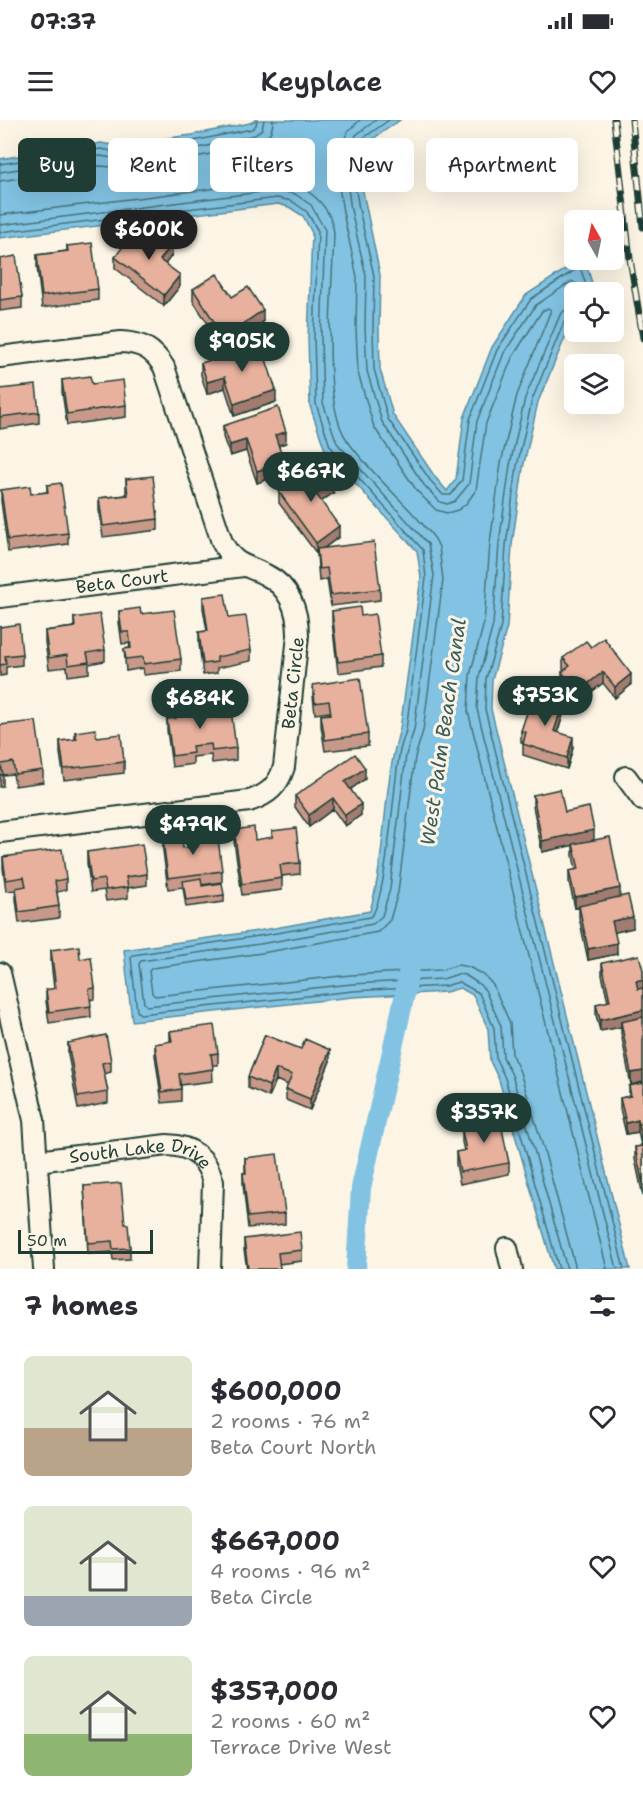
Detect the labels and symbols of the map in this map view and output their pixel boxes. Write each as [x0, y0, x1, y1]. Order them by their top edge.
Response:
pin: $600K [107, 210, 191, 261]
north arrow [564, 210, 624, 270]
pin: $905K [200, 322, 284, 373]
pin: $667K [269, 452, 353, 503]
street label: Beta Court [74, 564, 170, 599]
water label: West Palm Beach Canal [414, 617, 472, 847]
street label: Beta Circle [276, 636, 310, 730]
pin: $753K [503, 676, 587, 727]
pin: $684K [158, 679, 242, 730]
pin: $479K [151, 805, 235, 856]
pin: $357K [442, 1093, 526, 1144]
street label: South Lake Drive [68, 1133, 218, 1174]
scale bar [18, 1227, 153, 1254]

